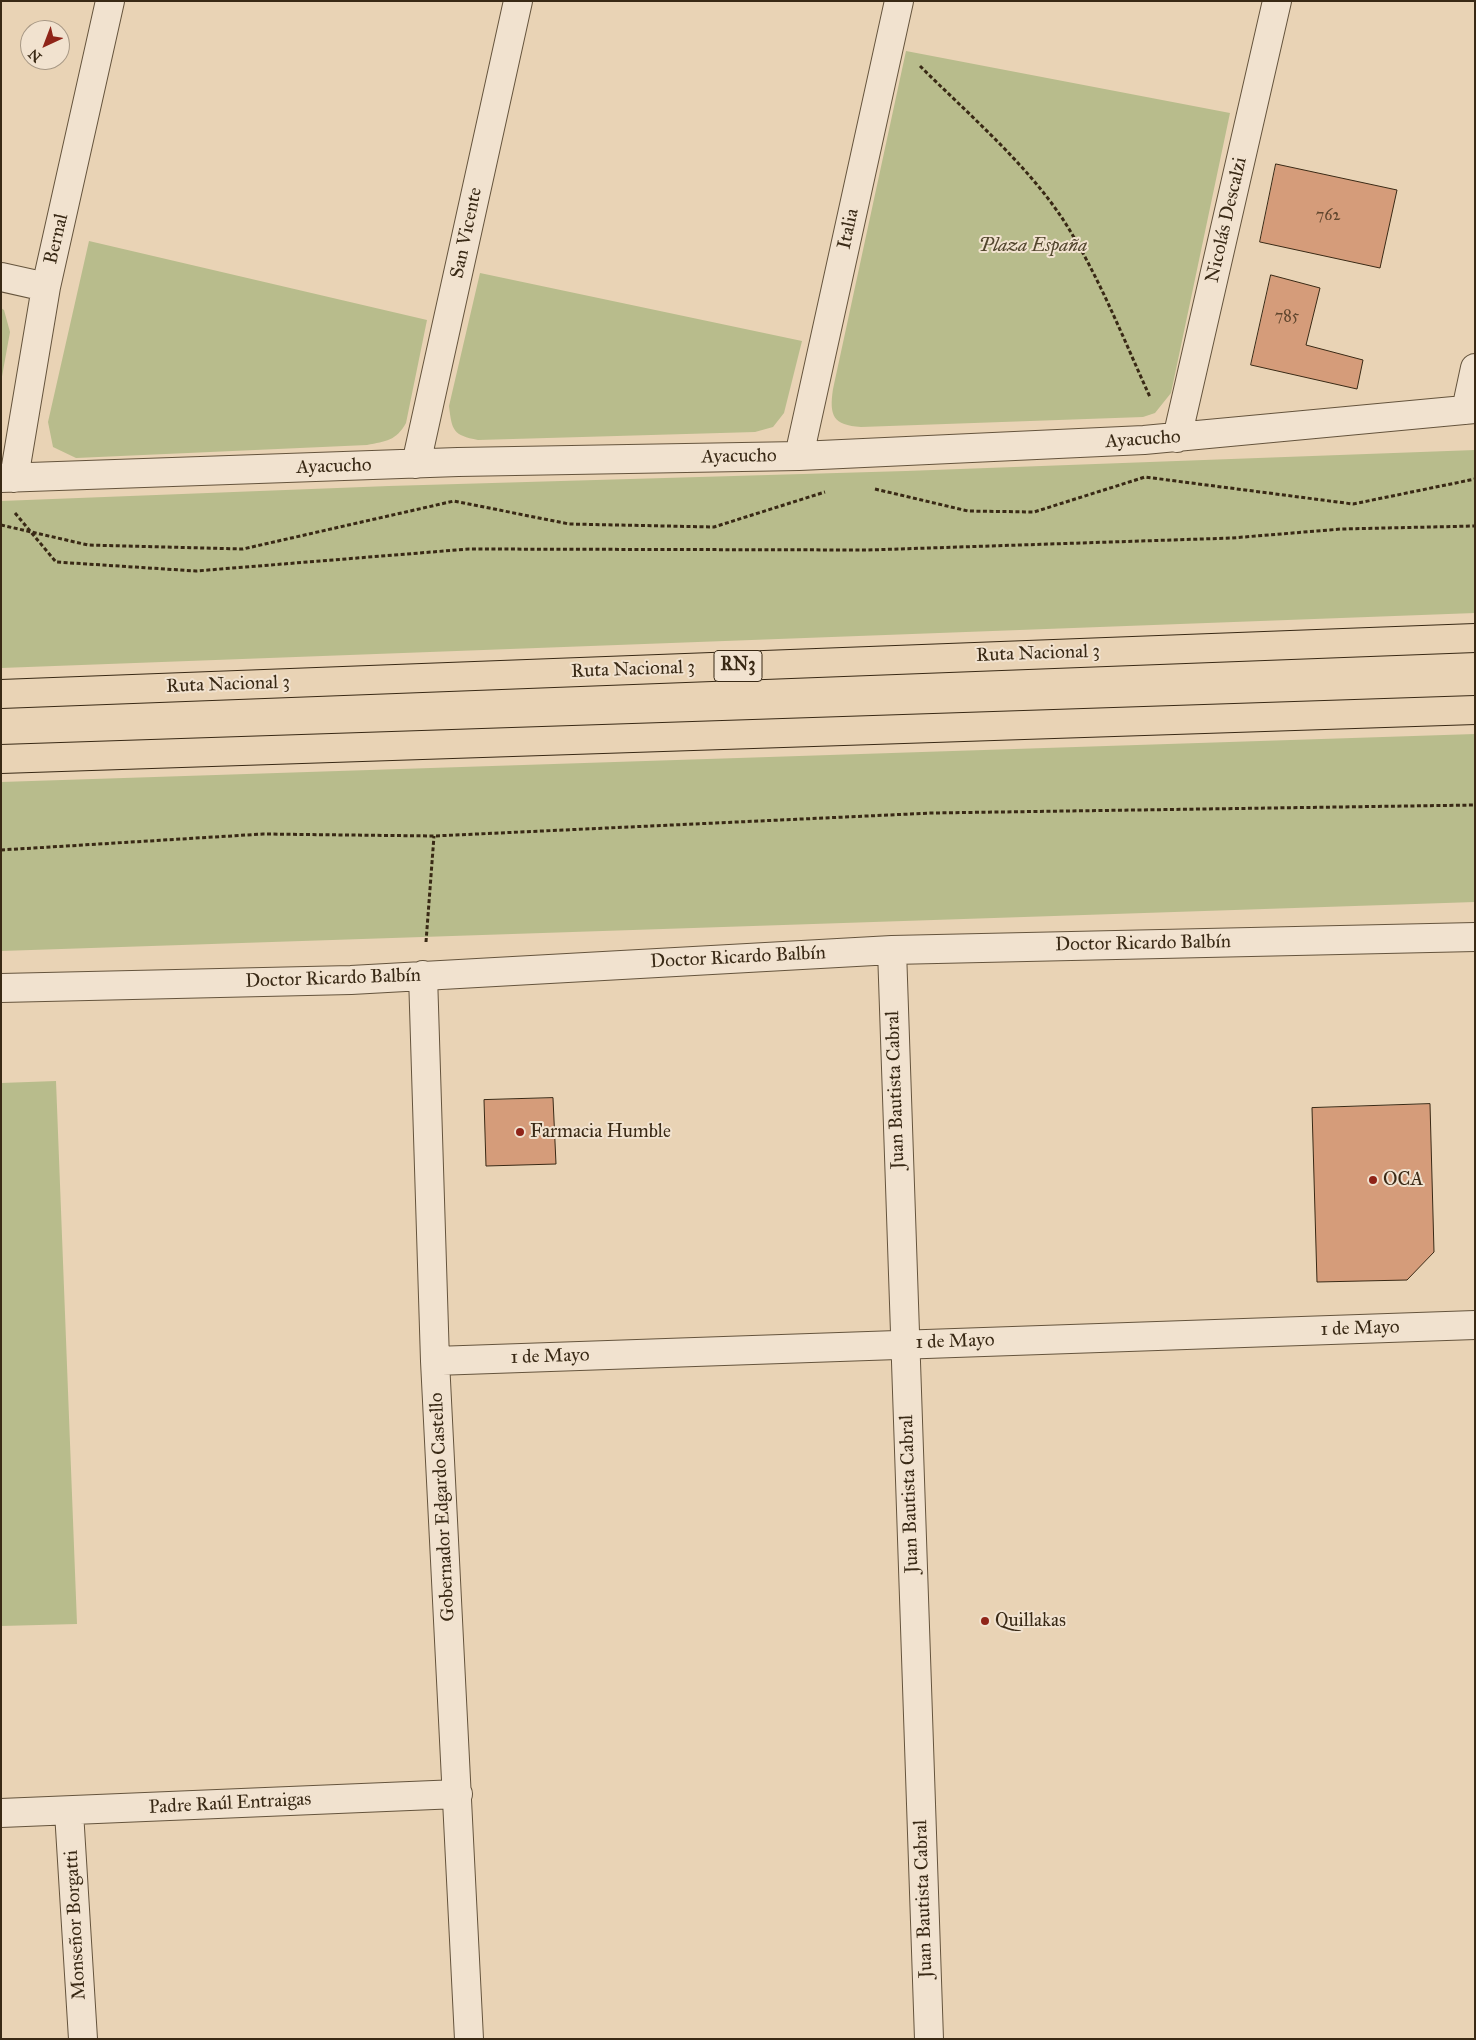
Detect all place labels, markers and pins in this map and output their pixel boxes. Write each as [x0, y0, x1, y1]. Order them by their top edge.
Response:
place label: Farmacia Humble [530, 1121, 671, 1143]
marker: Farmacia Humble [514, 1126, 526, 1138]
place label: OCA [1383, 1169, 1423, 1191]
marker: OCA [1367, 1174, 1379, 1186]
place label: Quillakas [995, 1610, 1066, 1632]
marker: Quillakas [979, 1615, 991, 1627]

